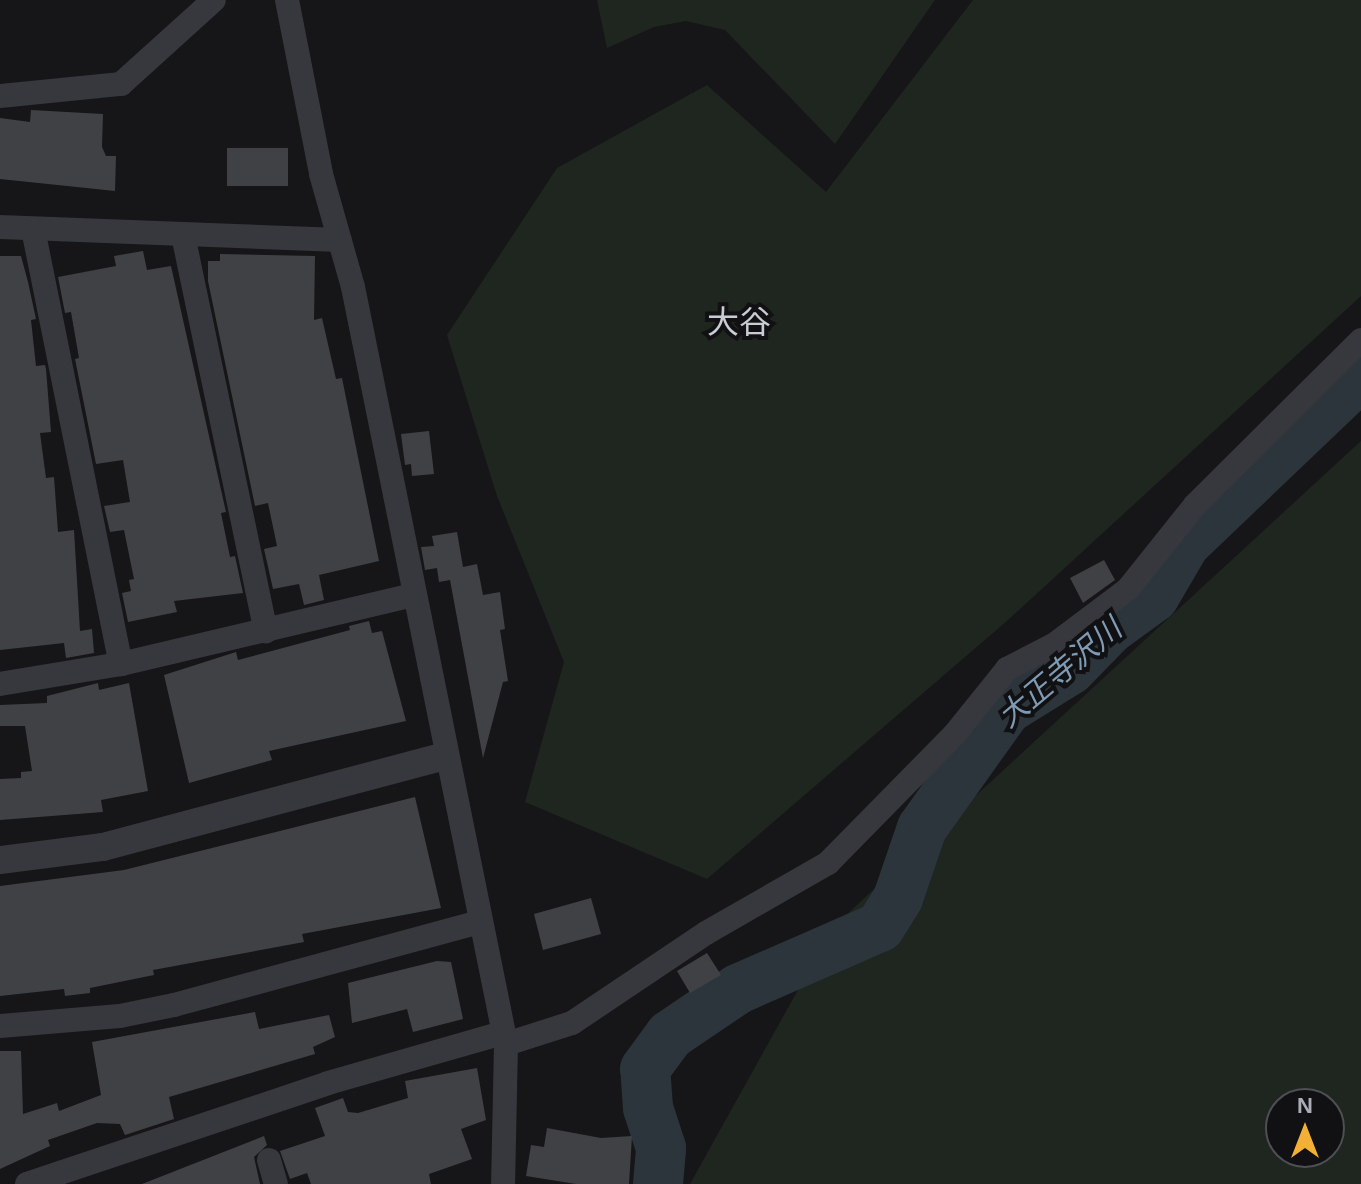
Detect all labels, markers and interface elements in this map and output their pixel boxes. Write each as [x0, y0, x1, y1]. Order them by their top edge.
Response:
district label: 大谷 [707, 303, 771, 341]
water label: 大正寺沢川 [991, 611, 1129, 735]
north arrow [1265, 1088, 1345, 1168]
text: N [1297, 1093, 1313, 1118]

